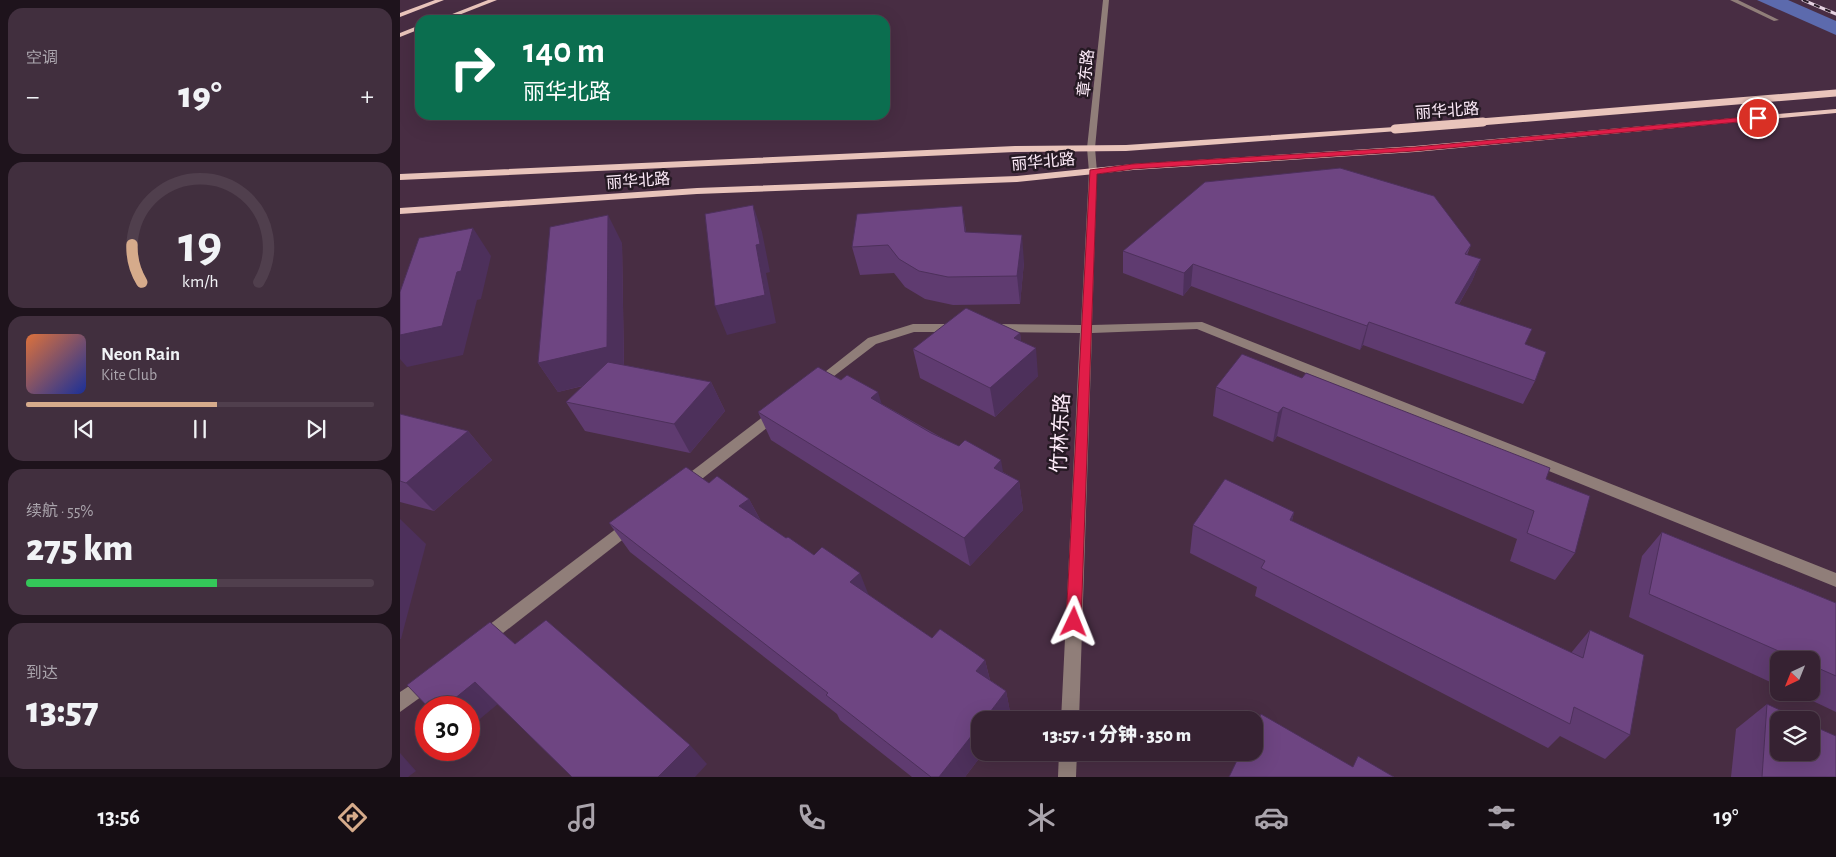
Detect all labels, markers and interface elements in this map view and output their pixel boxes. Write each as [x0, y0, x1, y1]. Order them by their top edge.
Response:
text: 140 m [523, 34, 605, 69]
icon: right [440, 35, 505, 100]
street label: 章东路 [1075, 48, 1096, 98]
text: 空调 [26, 50, 58, 66]
text: 19° [178, 77, 222, 115]
text: 丽华北路 [523, 81, 611, 103]
text: − [26, 83, 39, 111]
text: + [361, 83, 374, 111]
pin [1737, 97, 1779, 139]
street label: 丽华北路 [1415, 100, 1480, 121]
icon: arrive [1744, 104, 1772, 132]
street label: 丽华北路 [1010, 150, 1076, 173]
street label: 丽华北路 [606, 170, 671, 191]
text: 19 [178, 219, 222, 271]
text: km/h [182, 273, 218, 291]
text: Neon Rain [101, 345, 180, 364]
text: Kite Club [101, 367, 157, 383]
street label: 竹林东路 [1048, 393, 1073, 474]
icon: previous [70, 415, 98, 443]
icon: pause [186, 415, 214, 443]
icon: next [302, 415, 330, 443]
text: 续航 · 55% [26, 503, 94, 519]
text: 275 km [26, 530, 133, 568]
position arrow [1047, 595, 1099, 647]
north arrow [1770, 651, 1820, 701]
map controls [1770, 651, 1820, 761]
text: 到达 [26, 665, 58, 681]
text: 13:57 [26, 692, 99, 730]
speed limit sign: 30 [415, 696, 480, 761]
button: layers [1770, 711, 1820, 761]
text: 13:57 · 1 分钟 · 350 m [1043, 726, 1191, 745]
icon: directions [335, 800, 370, 835]
icon: music [565, 800, 600, 835]
icon: phone [794, 800, 829, 835]
icon: climate [1024, 800, 1059, 835]
icon: car [1254, 800, 1289, 835]
icon: filters [1484, 800, 1519, 835]
text: 13:56 [97, 806, 140, 828]
text: 19° [1714, 806, 1739, 828]

